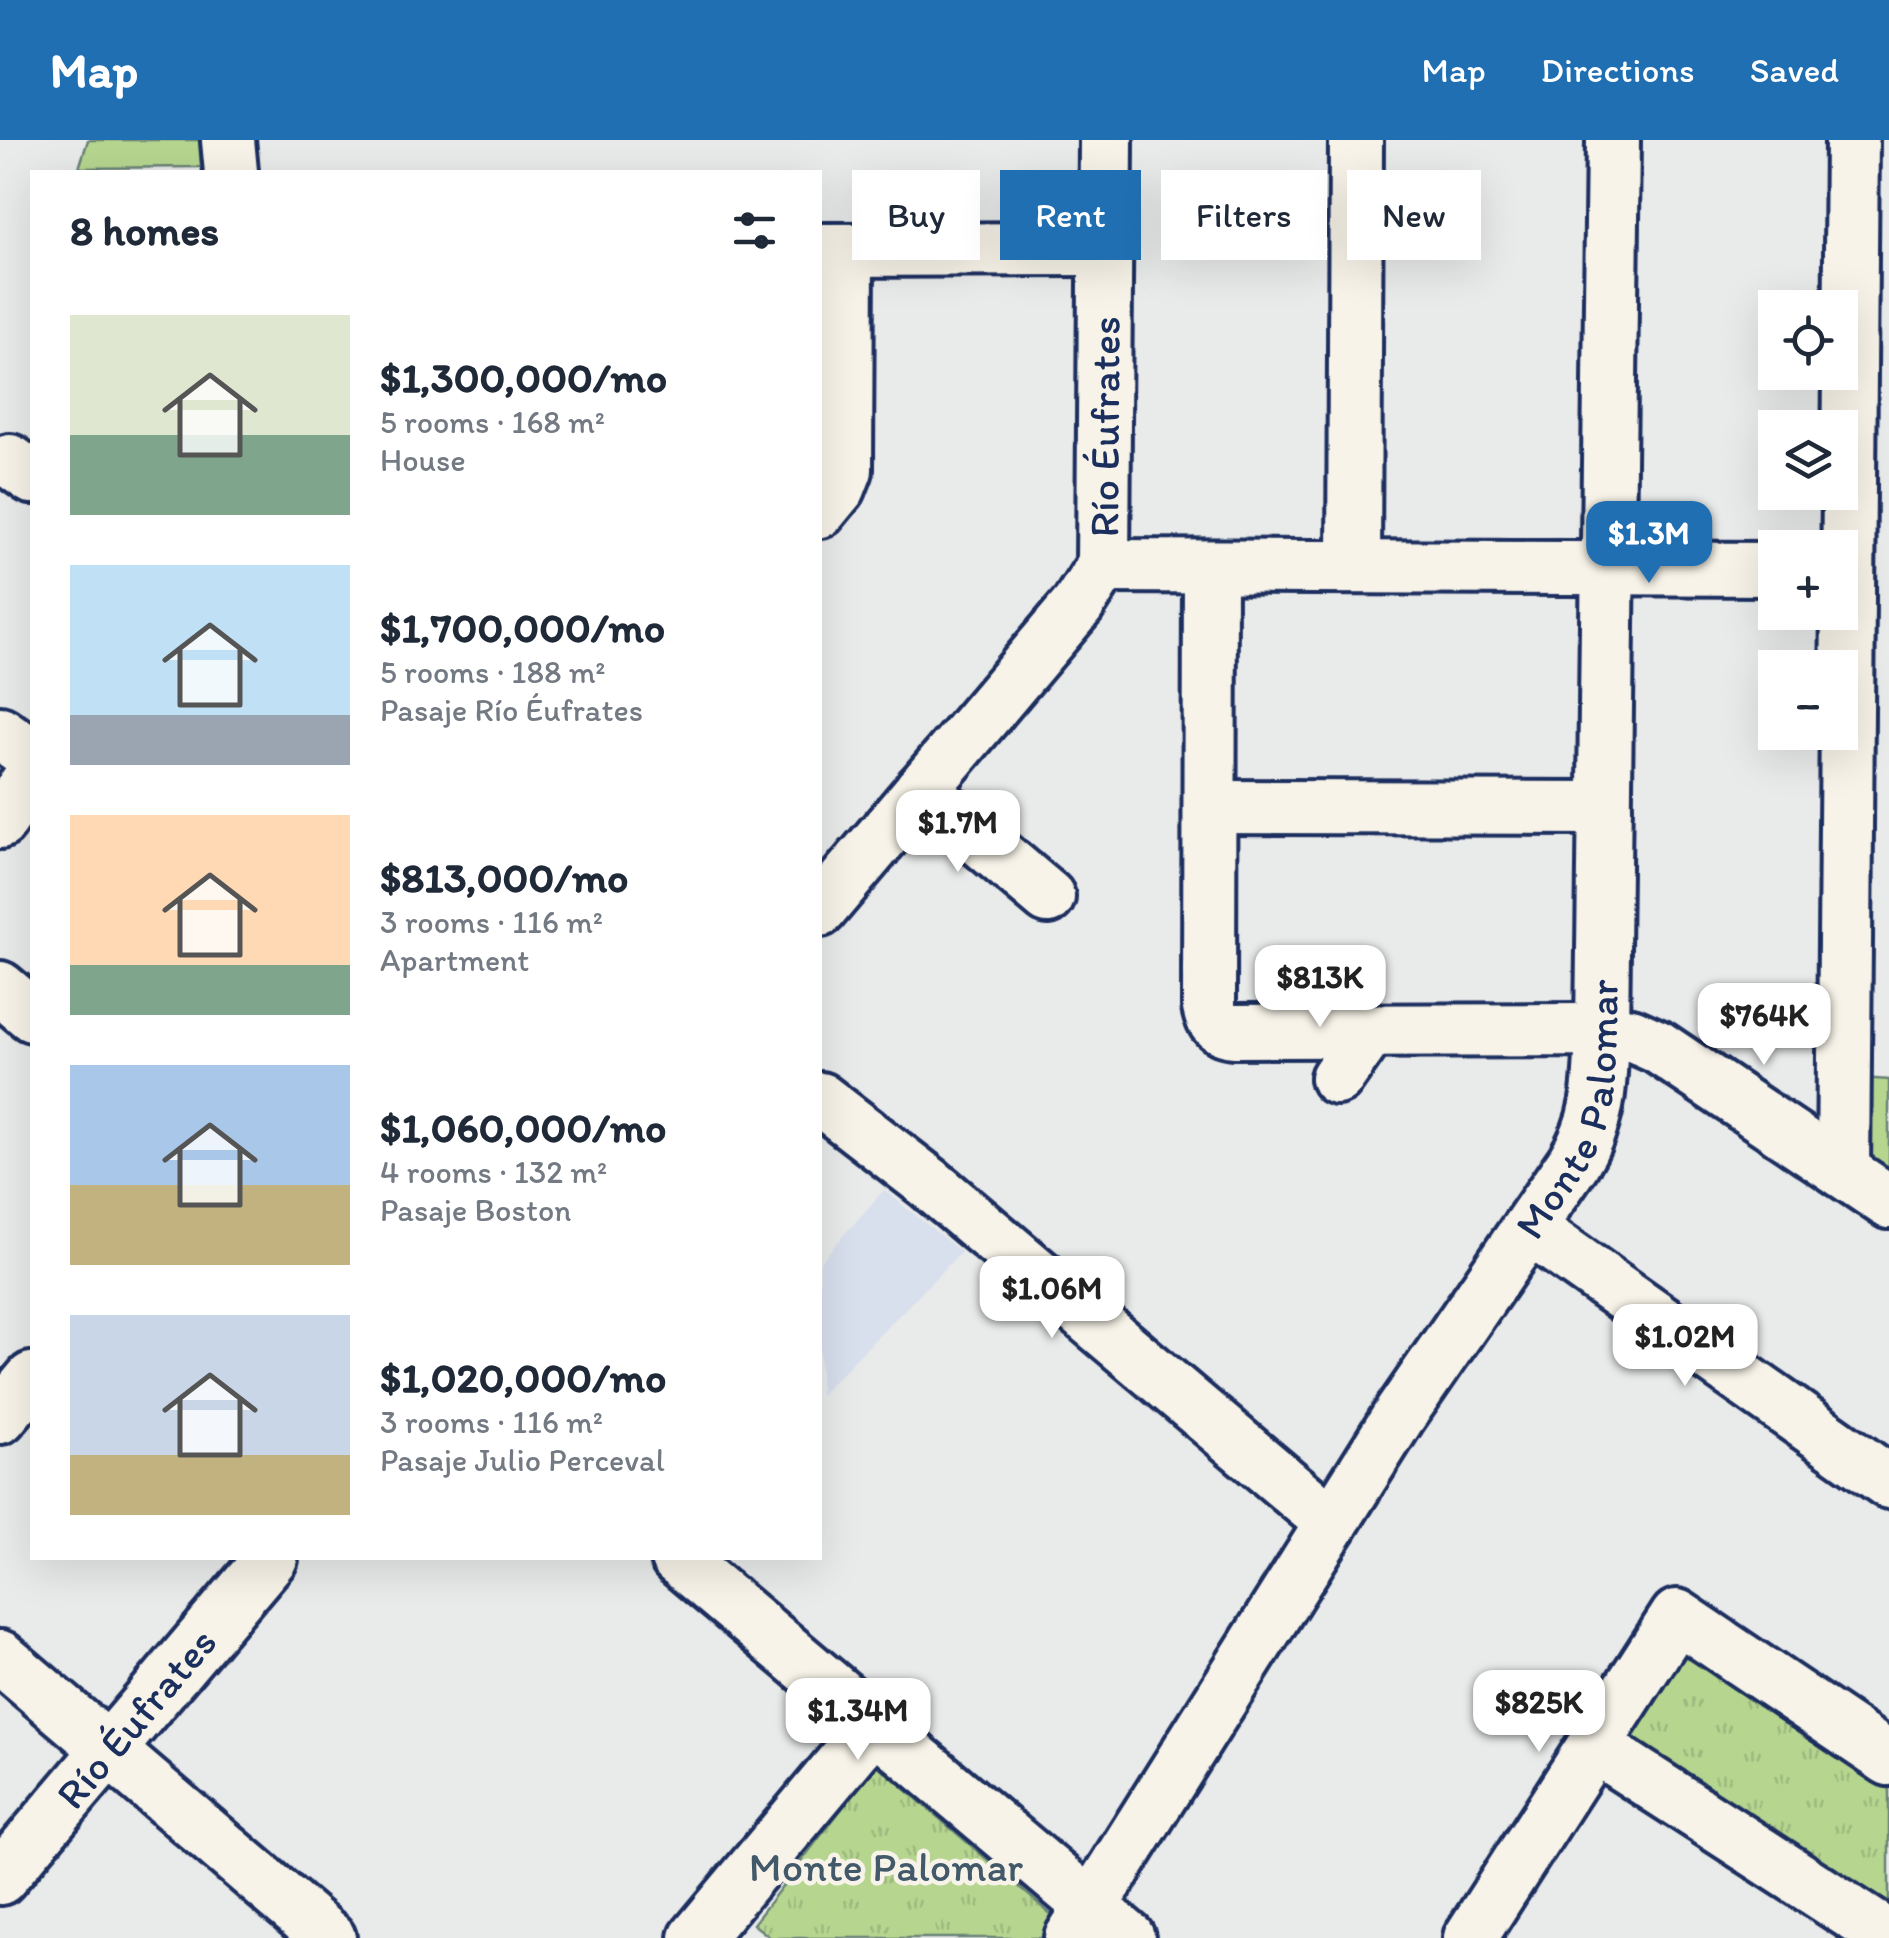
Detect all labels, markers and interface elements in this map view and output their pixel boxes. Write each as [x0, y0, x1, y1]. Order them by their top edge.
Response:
text: Map [50, 41, 138, 99]
text: Map [1422, 49, 1486, 91]
text: Directions [1541, 49, 1695, 91]
text: Saved [1750, 49, 1839, 91]
chip: Buy [852, 170, 980, 260]
chip: Rent [1000, 170, 1141, 260]
chip: Filters [1161, 170, 1327, 260]
chip: New [1347, 170, 1481, 260]
icon: filters [727, 203, 782, 258]
text: 8 homes [70, 205, 219, 256]
map controls [1758, 290, 1858, 750]
button: locate [1758, 290, 1858, 390]
street label: Río Éufrates [1078, 316, 1131, 538]
text: $1,300,000/mo [380, 352, 667, 403]
icon: home [150, 355, 270, 475]
text: 5 rooms · 168 m² [380, 403, 605, 441]
button: layers [1758, 410, 1858, 510]
text: House [380, 441, 466, 479]
pin: $1.3M [1579, 501, 1719, 586]
text: $1.3M [1608, 514, 1690, 552]
button: + [1758, 530, 1858, 630]
text: $1,700,000/mo [380, 602, 665, 653]
icon: home [150, 605, 270, 725]
button: − [1758, 650, 1858, 750]
text: 5 rooms · 188 m² [380, 653, 606, 691]
text: Pasaje Río Éufrates [380, 691, 643, 729]
pin: $1.7M [888, 790, 1028, 875]
text: $1.7M [918, 803, 998, 841]
text: $813,000/mo [380, 852, 629, 903]
icon: home [150, 855, 270, 975]
text: 3 rooms · 116 m² [380, 903, 603, 941]
text: Apartment [380, 941, 529, 979]
pin: $813K [1250, 945, 1390, 1030]
text: $813K [1277, 958, 1363, 996]
street label: Monte Palomar [1504, 979, 1629, 1248]
pin: $764K [1694, 983, 1834, 1068]
text: $764K [1720, 996, 1808, 1034]
text: $1,060,000/mo [380, 1102, 667, 1153]
icon: home [150, 1105, 270, 1225]
text: 4 rooms · 132 m² [380, 1153, 607, 1191]
text: Pasaje Boston [380, 1191, 571, 1229]
pin: $1.06M [971, 1256, 1133, 1341]
text: $1.06M [1002, 1269, 1102, 1307]
pin: $1.02M [1604, 1304, 1766, 1389]
text: $1.02M [1635, 1317, 1735, 1355]
text: $1,020,000/mo [380, 1352, 666, 1403]
icon: home [150, 1355, 270, 1475]
text: 3 rooms · 116 m² [380, 1403, 603, 1441]
text: Pasaje Julio Perceval [380, 1441, 665, 1479]
street label: Río Éufrates [45, 1617, 227, 1819]
pin: $825K [1469, 1670, 1609, 1755]
pin: $1.34M [777, 1678, 939, 1763]
text: $825K [1495, 1683, 1583, 1721]
text: $1.34M [808, 1691, 908, 1729]
park label: Monte Palomar [749, 1841, 1023, 1892]

